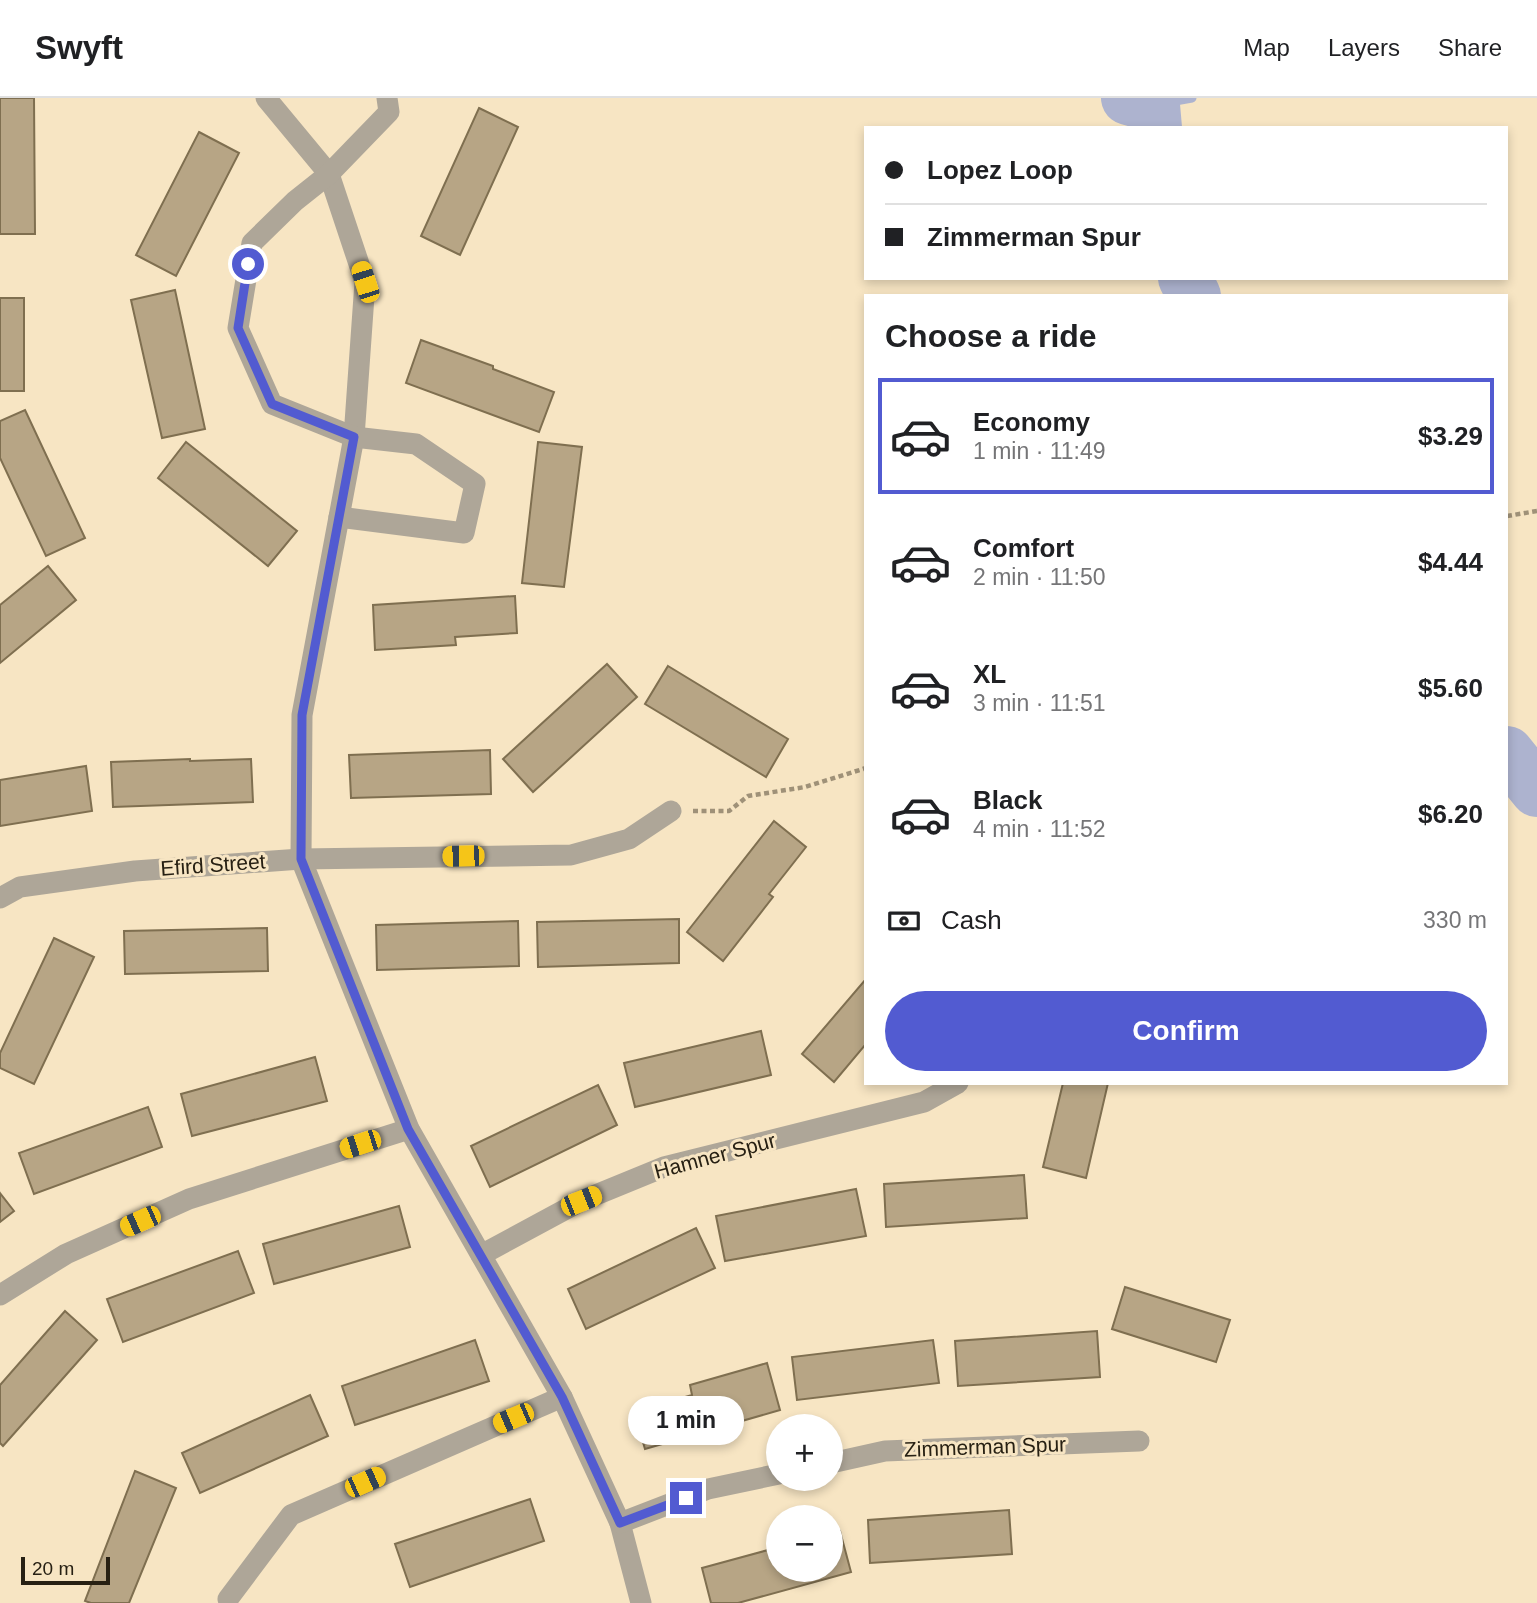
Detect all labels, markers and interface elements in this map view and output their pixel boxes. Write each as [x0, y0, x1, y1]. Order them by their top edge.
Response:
text: Swyft [35, 29, 123, 66]
text: Map [1243, 34, 1290, 61]
text: Layers [1328, 34, 1400, 61]
text: Share [1438, 34, 1502, 61]
text: Lopez Loop [927, 155, 1073, 185]
text: Zimmerman Spur [927, 222, 1141, 252]
route start [232, 248, 264, 280]
car [349, 259, 382, 305]
text: Choose a ride [885, 318, 1097, 354]
icon: car [889, 405, 952, 468]
text: Economy [973, 407, 1090, 437]
text: $3.29 [1418, 421, 1483, 451]
text: 1 min · 11:49 [973, 438, 1106, 464]
icon: car [889, 531, 952, 594]
text: Comfort [973, 533, 1074, 563]
text: $4.44 [1418, 547, 1483, 577]
text: 2 min · 11:50 [973, 564, 1106, 590]
icon: car [889, 657, 952, 720]
text: XL [973, 659, 1006, 689]
text: $5.60 [1418, 673, 1483, 703]
text: 3 min · 11:51 [973, 690, 1106, 716]
icon: car [889, 783, 952, 846]
text: Black [973, 785, 1042, 815]
text: $6.20 [1418, 799, 1483, 829]
text: 4 min · 11:52 [973, 816, 1106, 842]
car [442, 845, 485, 867]
street label: Efird Street [160, 849, 266, 880]
icon: cash [885, 902, 923, 940]
text: Cash [941, 905, 1002, 935]
text: 330 m [1423, 907, 1487, 933]
button: Confirm [885, 991, 1487, 1071]
car [337, 1128, 384, 1160]
street label: Hamner Spur [652, 1128, 778, 1183]
car [558, 1183, 605, 1219]
car [117, 1203, 164, 1239]
callout: 1 min [628, 1396, 744, 1446]
car [490, 1400, 537, 1436]
text: 1 min [656, 1407, 716, 1433]
map controls [766, 1414, 843, 1582]
button: + [766, 1414, 843, 1491]
street label: Zimmerman Spur [904, 1432, 1066, 1461]
car [342, 1464, 389, 1500]
route end [670, 1482, 702, 1514]
button: − [766, 1505, 843, 1582]
scale bar [21, 1554, 110, 1586]
text: 20 m [32, 1558, 74, 1579]

